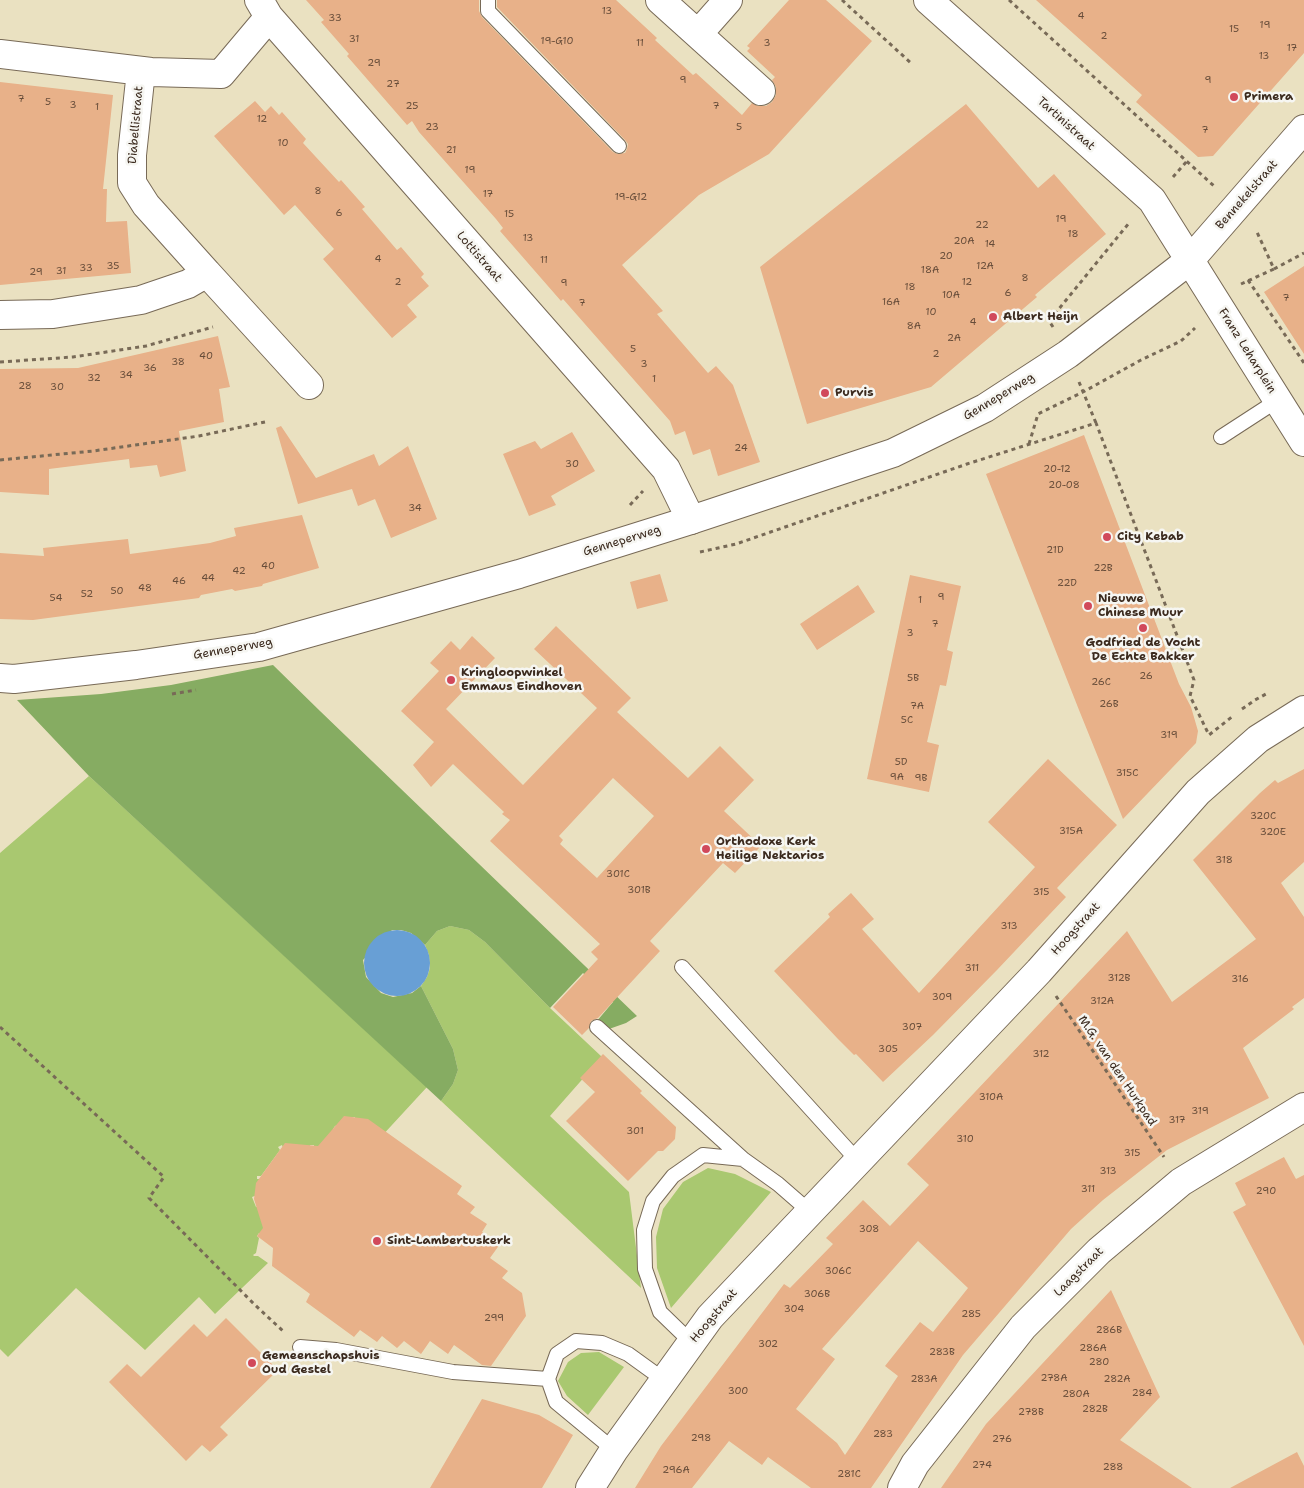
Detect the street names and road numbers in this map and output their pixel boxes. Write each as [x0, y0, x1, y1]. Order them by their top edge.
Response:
street label: Diabellistraat [125, 85, 147, 165]
street label: Tartinistraat [1034, 94, 1098, 154]
street label: Bennekelstraat [1213, 157, 1281, 233]
street label: Lottistraat [453, 229, 505, 285]
street label: Franz Leharplein [1215, 306, 1279, 396]
street label: Genneperweg [961, 370, 1037, 424]
street label: Genneperweg [582, 522, 662, 560]
street label: Genneperweg [192, 635, 274, 663]
street label: Hoogstraat [1049, 900, 1103, 958]
street label: M.G. van den Hurkpad [1075, 1013, 1159, 1129]
street label: Laagstraat [1051, 1244, 1107, 1300]
street label: Hoogstraat [687, 1286, 741, 1346]

